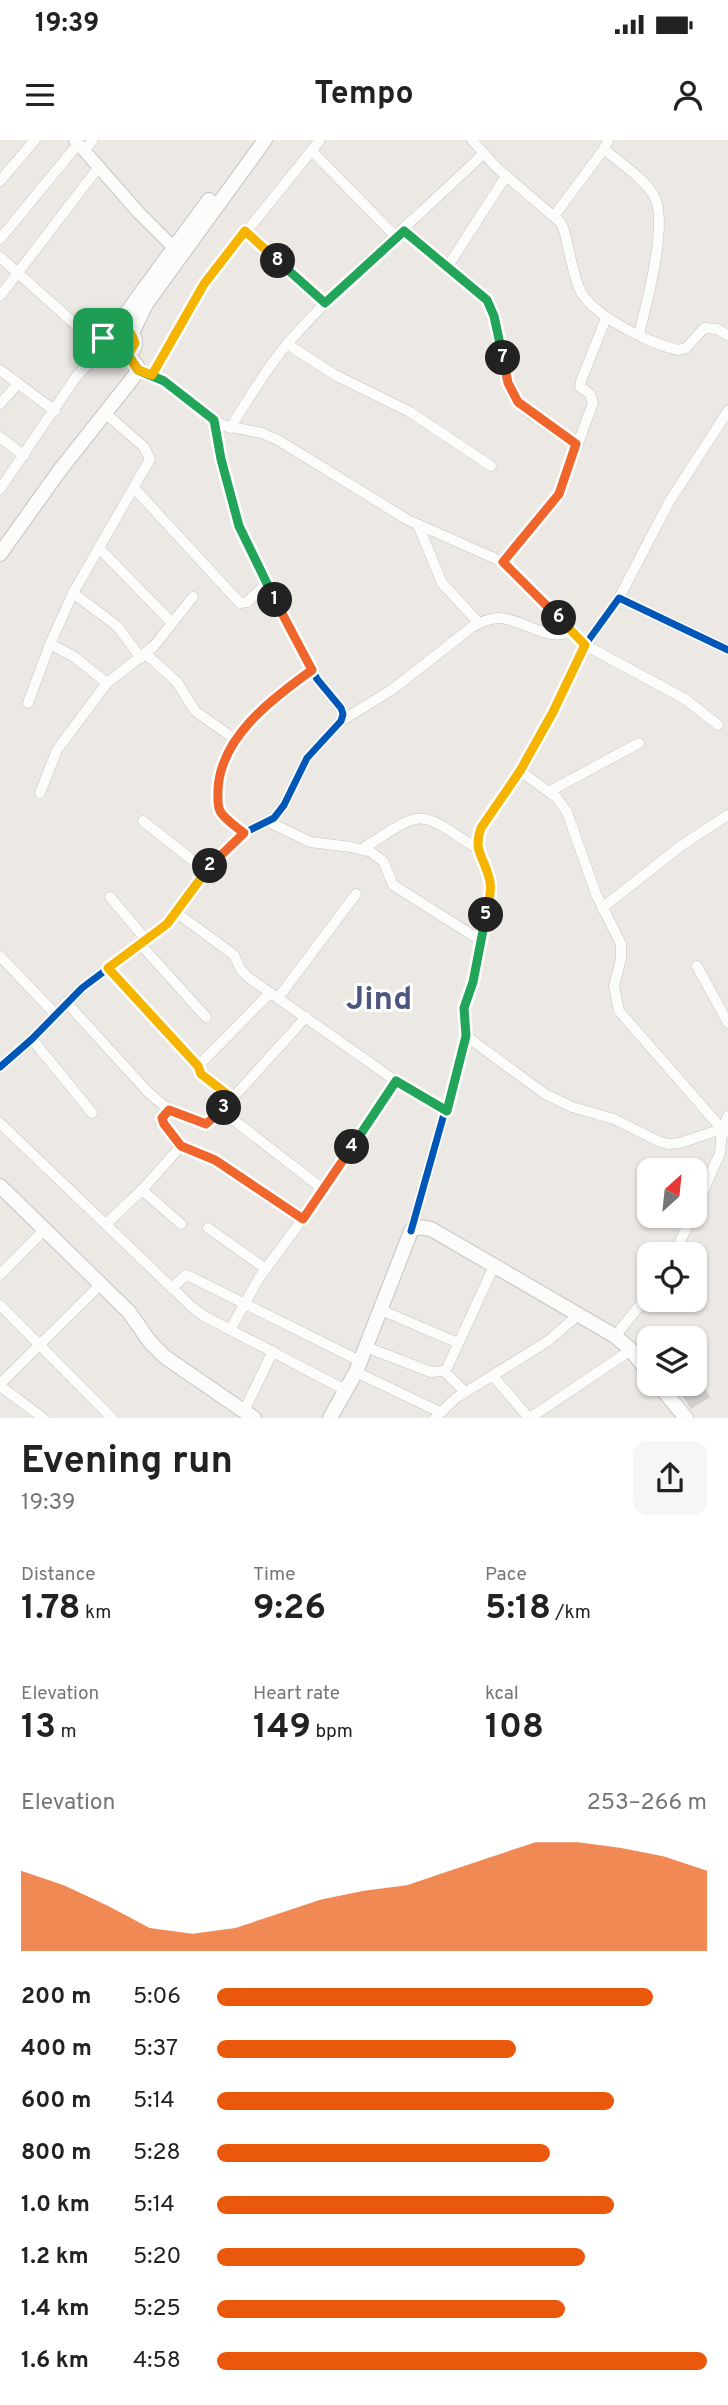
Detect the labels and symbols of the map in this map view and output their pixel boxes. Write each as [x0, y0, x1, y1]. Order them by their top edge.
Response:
pin: 8 [260, 244, 296, 278]
pin [73, 308, 133, 368]
pin: 7 [486, 340, 520, 375]
pin: 1 [258, 582, 292, 617]
pin: 6 [542, 601, 576, 636]
pin: 2 [192, 848, 228, 884]
pin: 5 [468, 898, 504, 932]
district label: Jind [346, 980, 412, 1022]
pin: 3 [206, 1090, 242, 1126]
pin: 4 [334, 1130, 370, 1164]
north arrow [637, 1158, 707, 1228]

